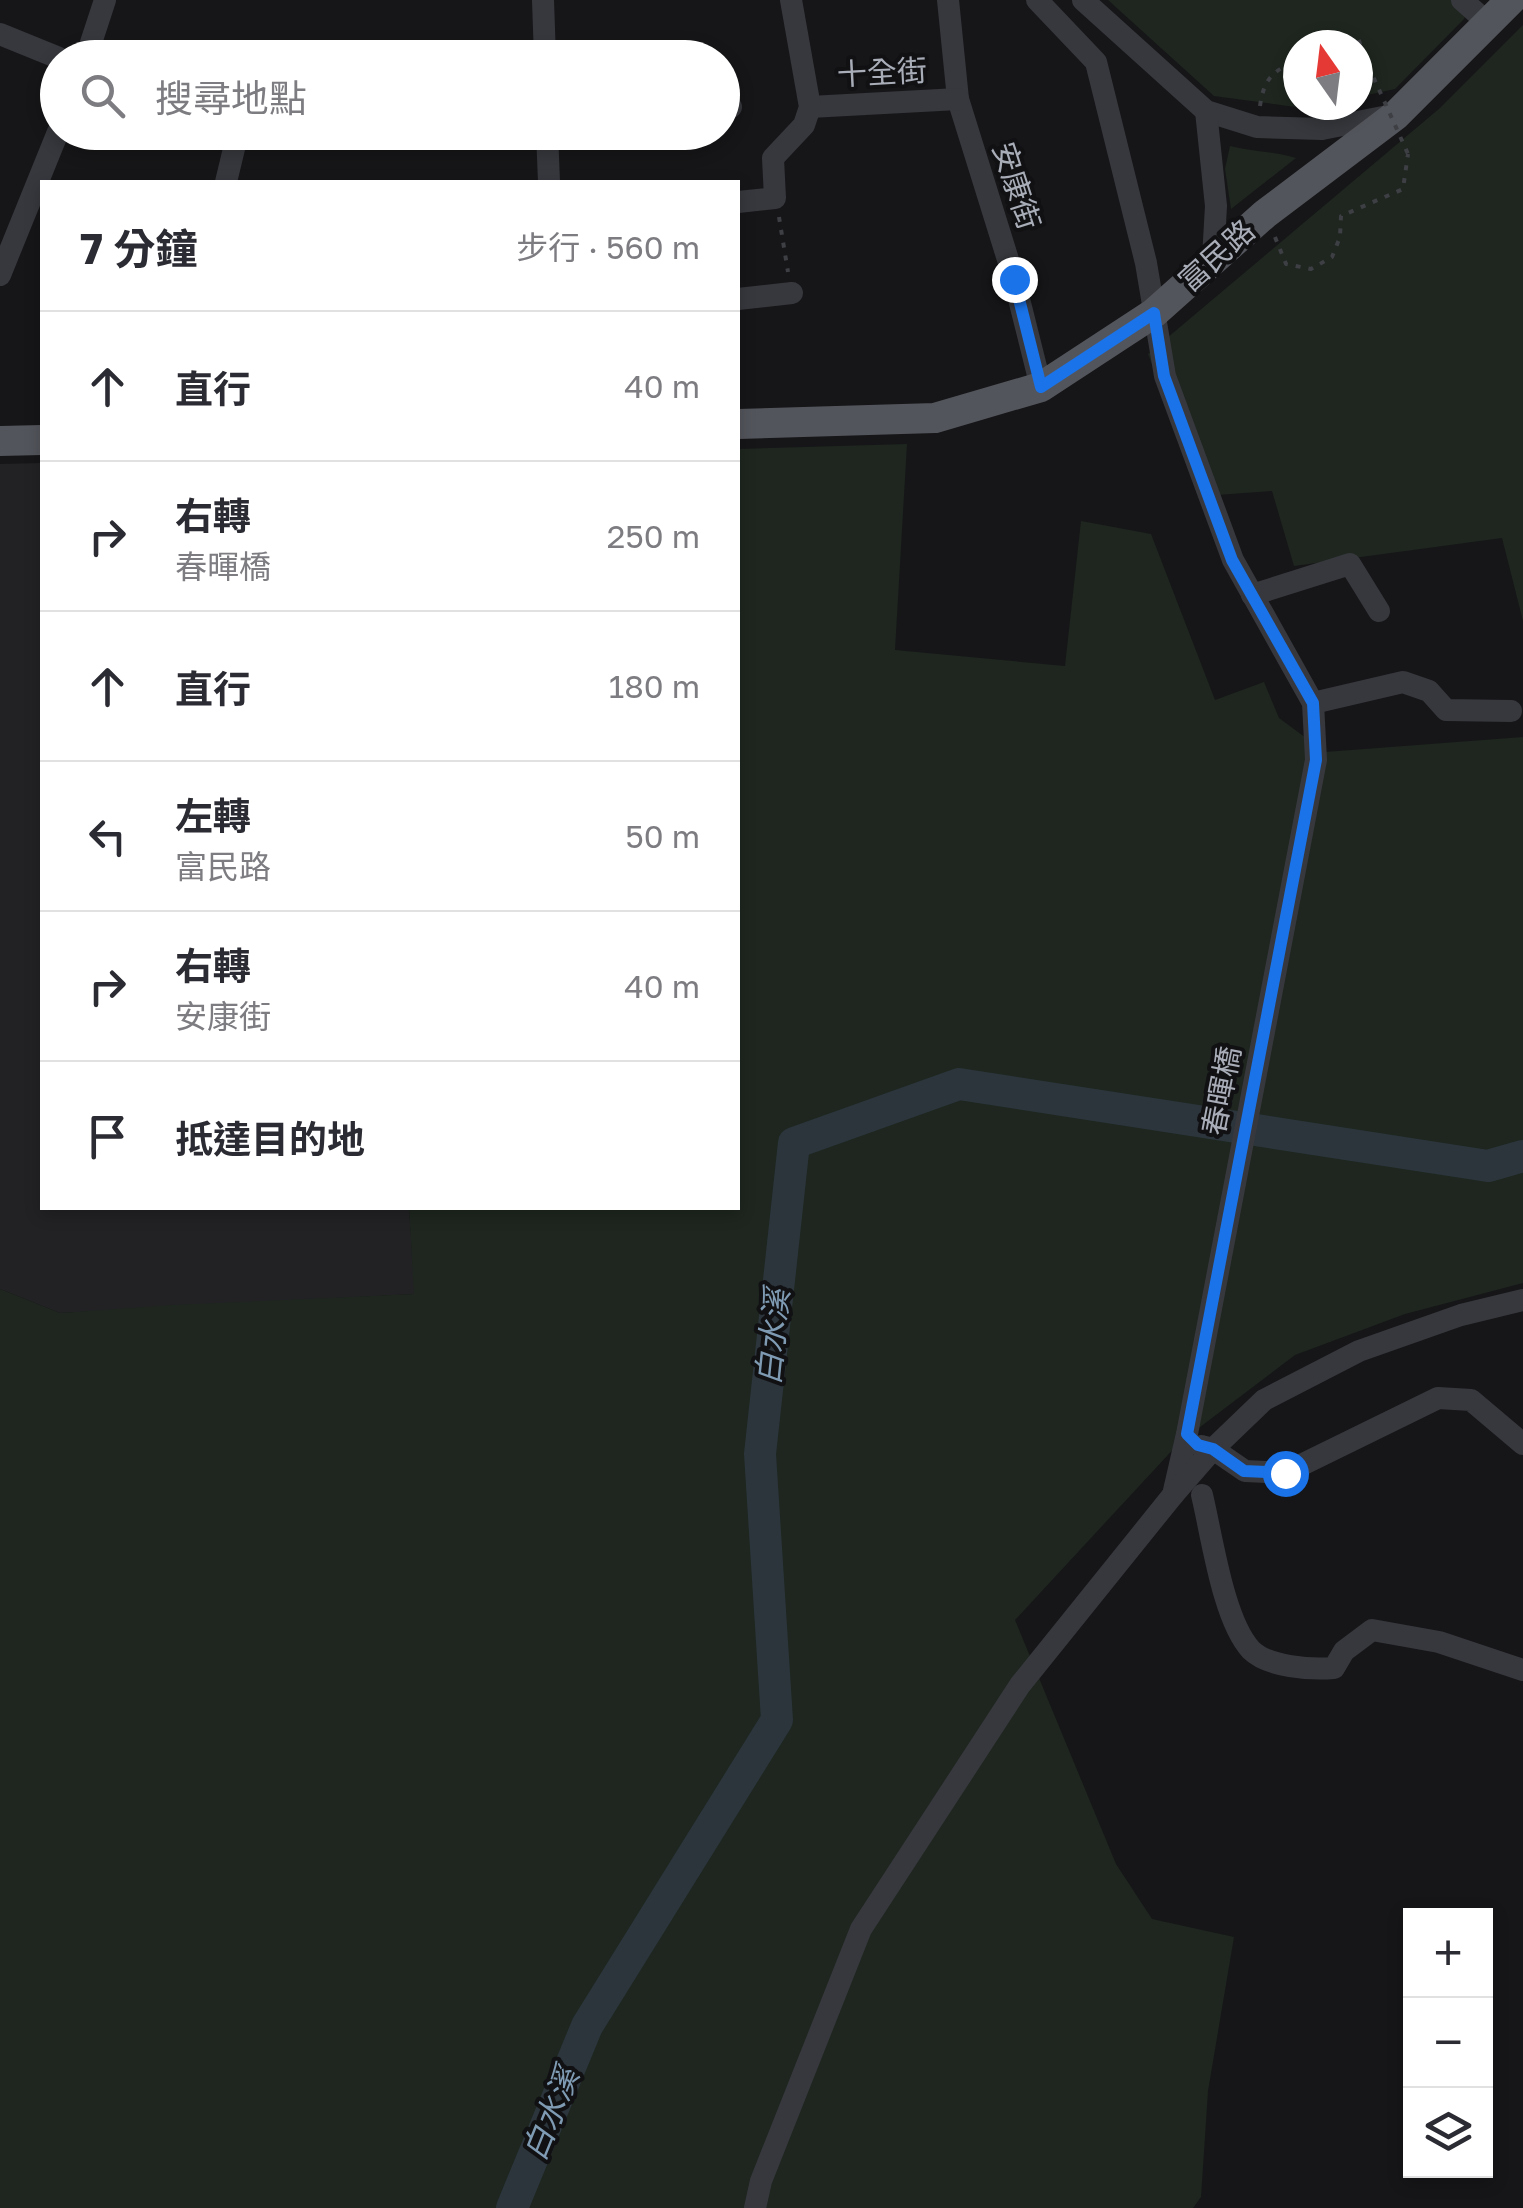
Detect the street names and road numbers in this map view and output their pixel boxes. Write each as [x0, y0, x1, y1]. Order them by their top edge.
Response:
street label: 十全街 [836, 52, 928, 92]
street label: 安康街 [986, 137, 1048, 234]
street label: 富民路 [1171, 212, 1262, 299]
street label: 春暉橋 [1195, 1043, 1247, 1138]

